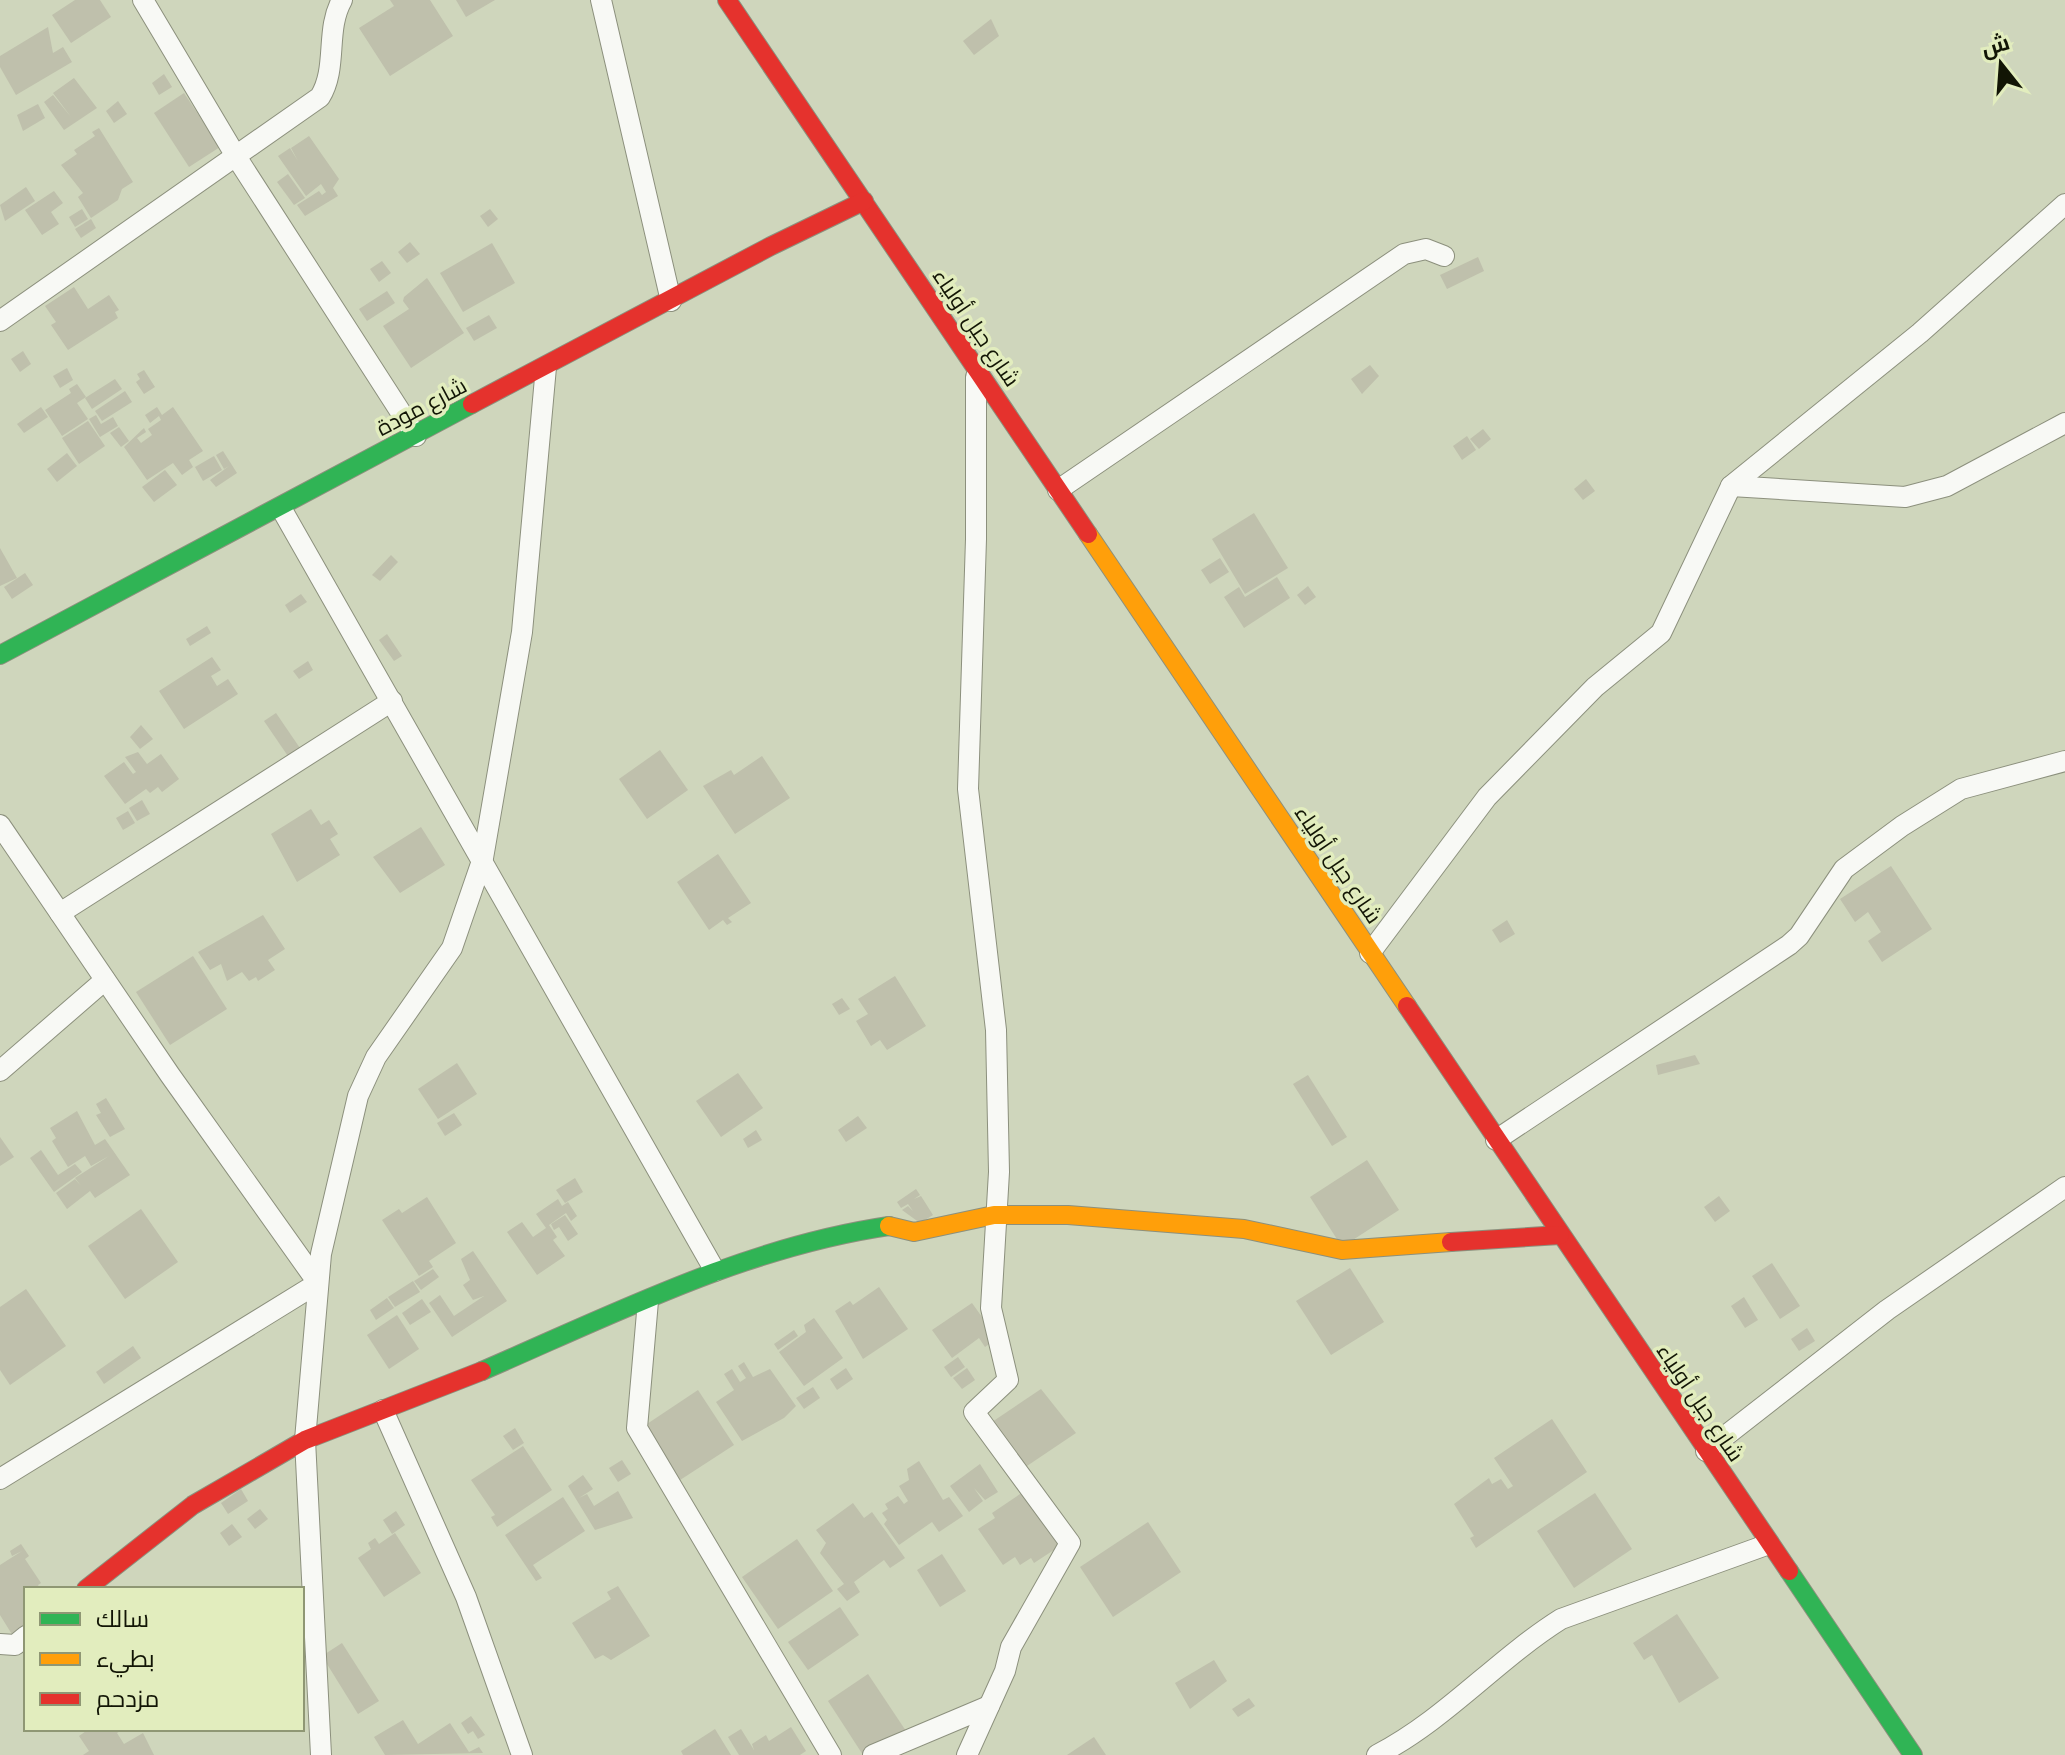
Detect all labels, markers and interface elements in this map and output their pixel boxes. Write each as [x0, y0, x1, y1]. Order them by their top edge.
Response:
north arrow [1961, 24, 2041, 104]
text: ش [1978, 27, 2013, 62]
street label: شارع جبل أولياء [926, 263, 1026, 392]
street label: شارع مودة [371, 371, 472, 443]
street label: شارع جبل أولياء [1288, 800, 1388, 929]
street label: شارع جبل أولياء [1650, 1338, 1750, 1467]
legend [24, 1587, 304, 1731]
text: سالك [96, 1603, 149, 1632]
text: بطيء [96, 1643, 155, 1678]
text: مزدحم [96, 1683, 159, 1715]

